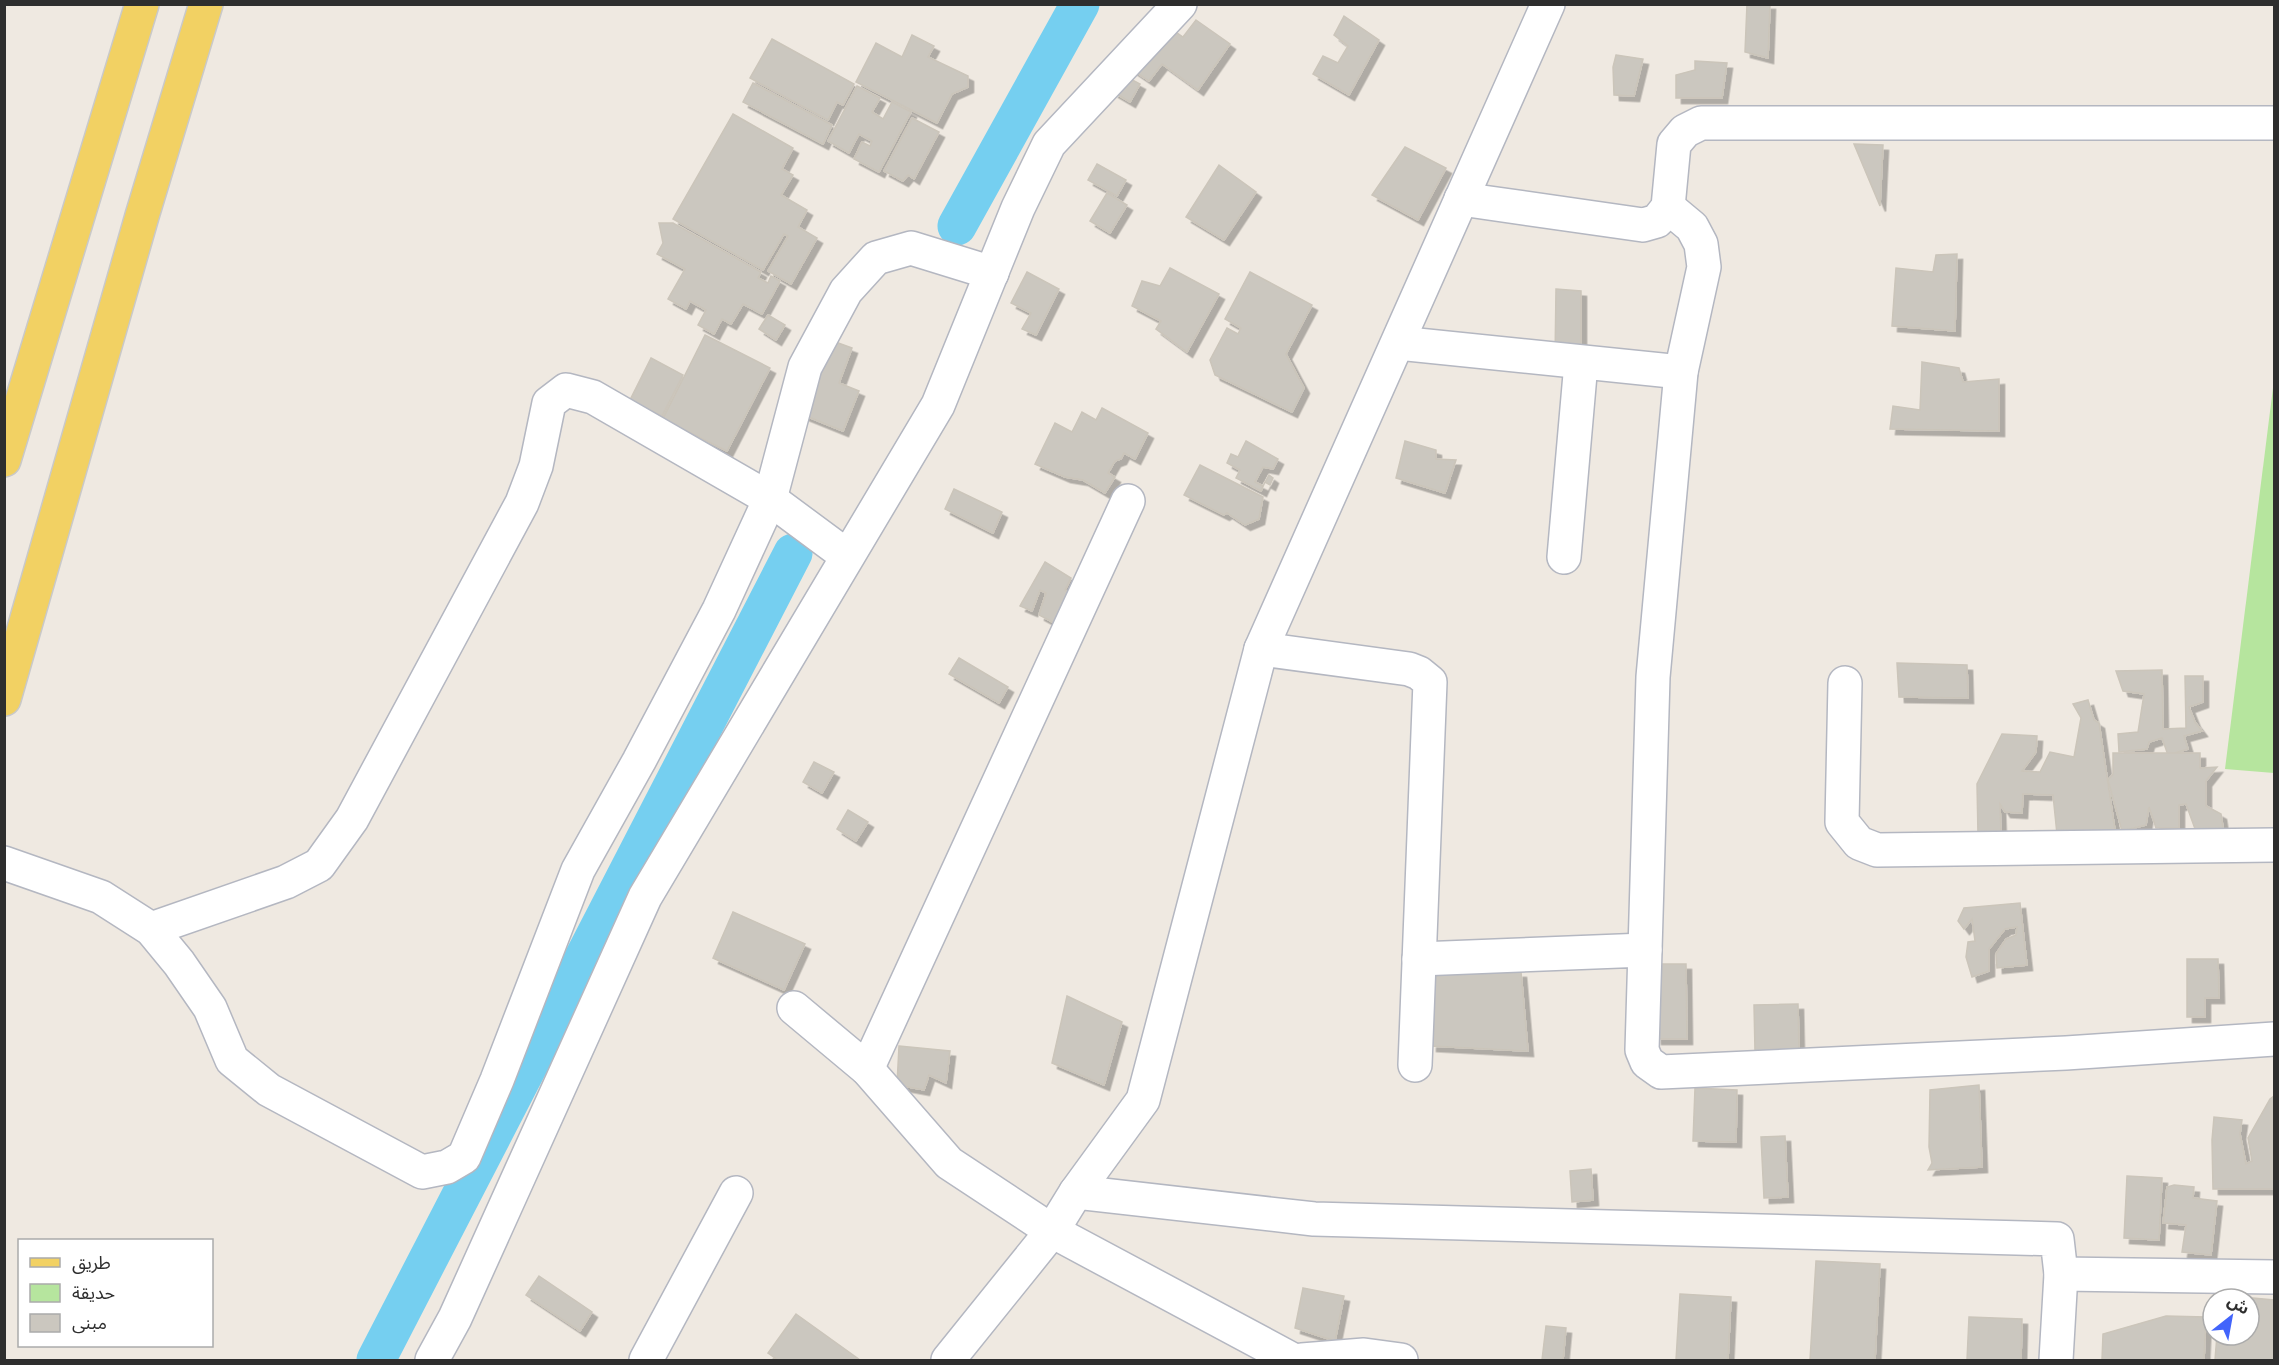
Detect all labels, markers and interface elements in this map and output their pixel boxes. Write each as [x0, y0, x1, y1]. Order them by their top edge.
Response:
legend [18, 1239, 213, 1347]
text: طريق [72, 1255, 111, 1274]
text: حديقة [72, 1285, 115, 1303]
north arrow [2201, 1287, 2261, 1347]
text: ش [2224, 1292, 2252, 1318]
text: مبنى [72, 1315, 107, 1334]

